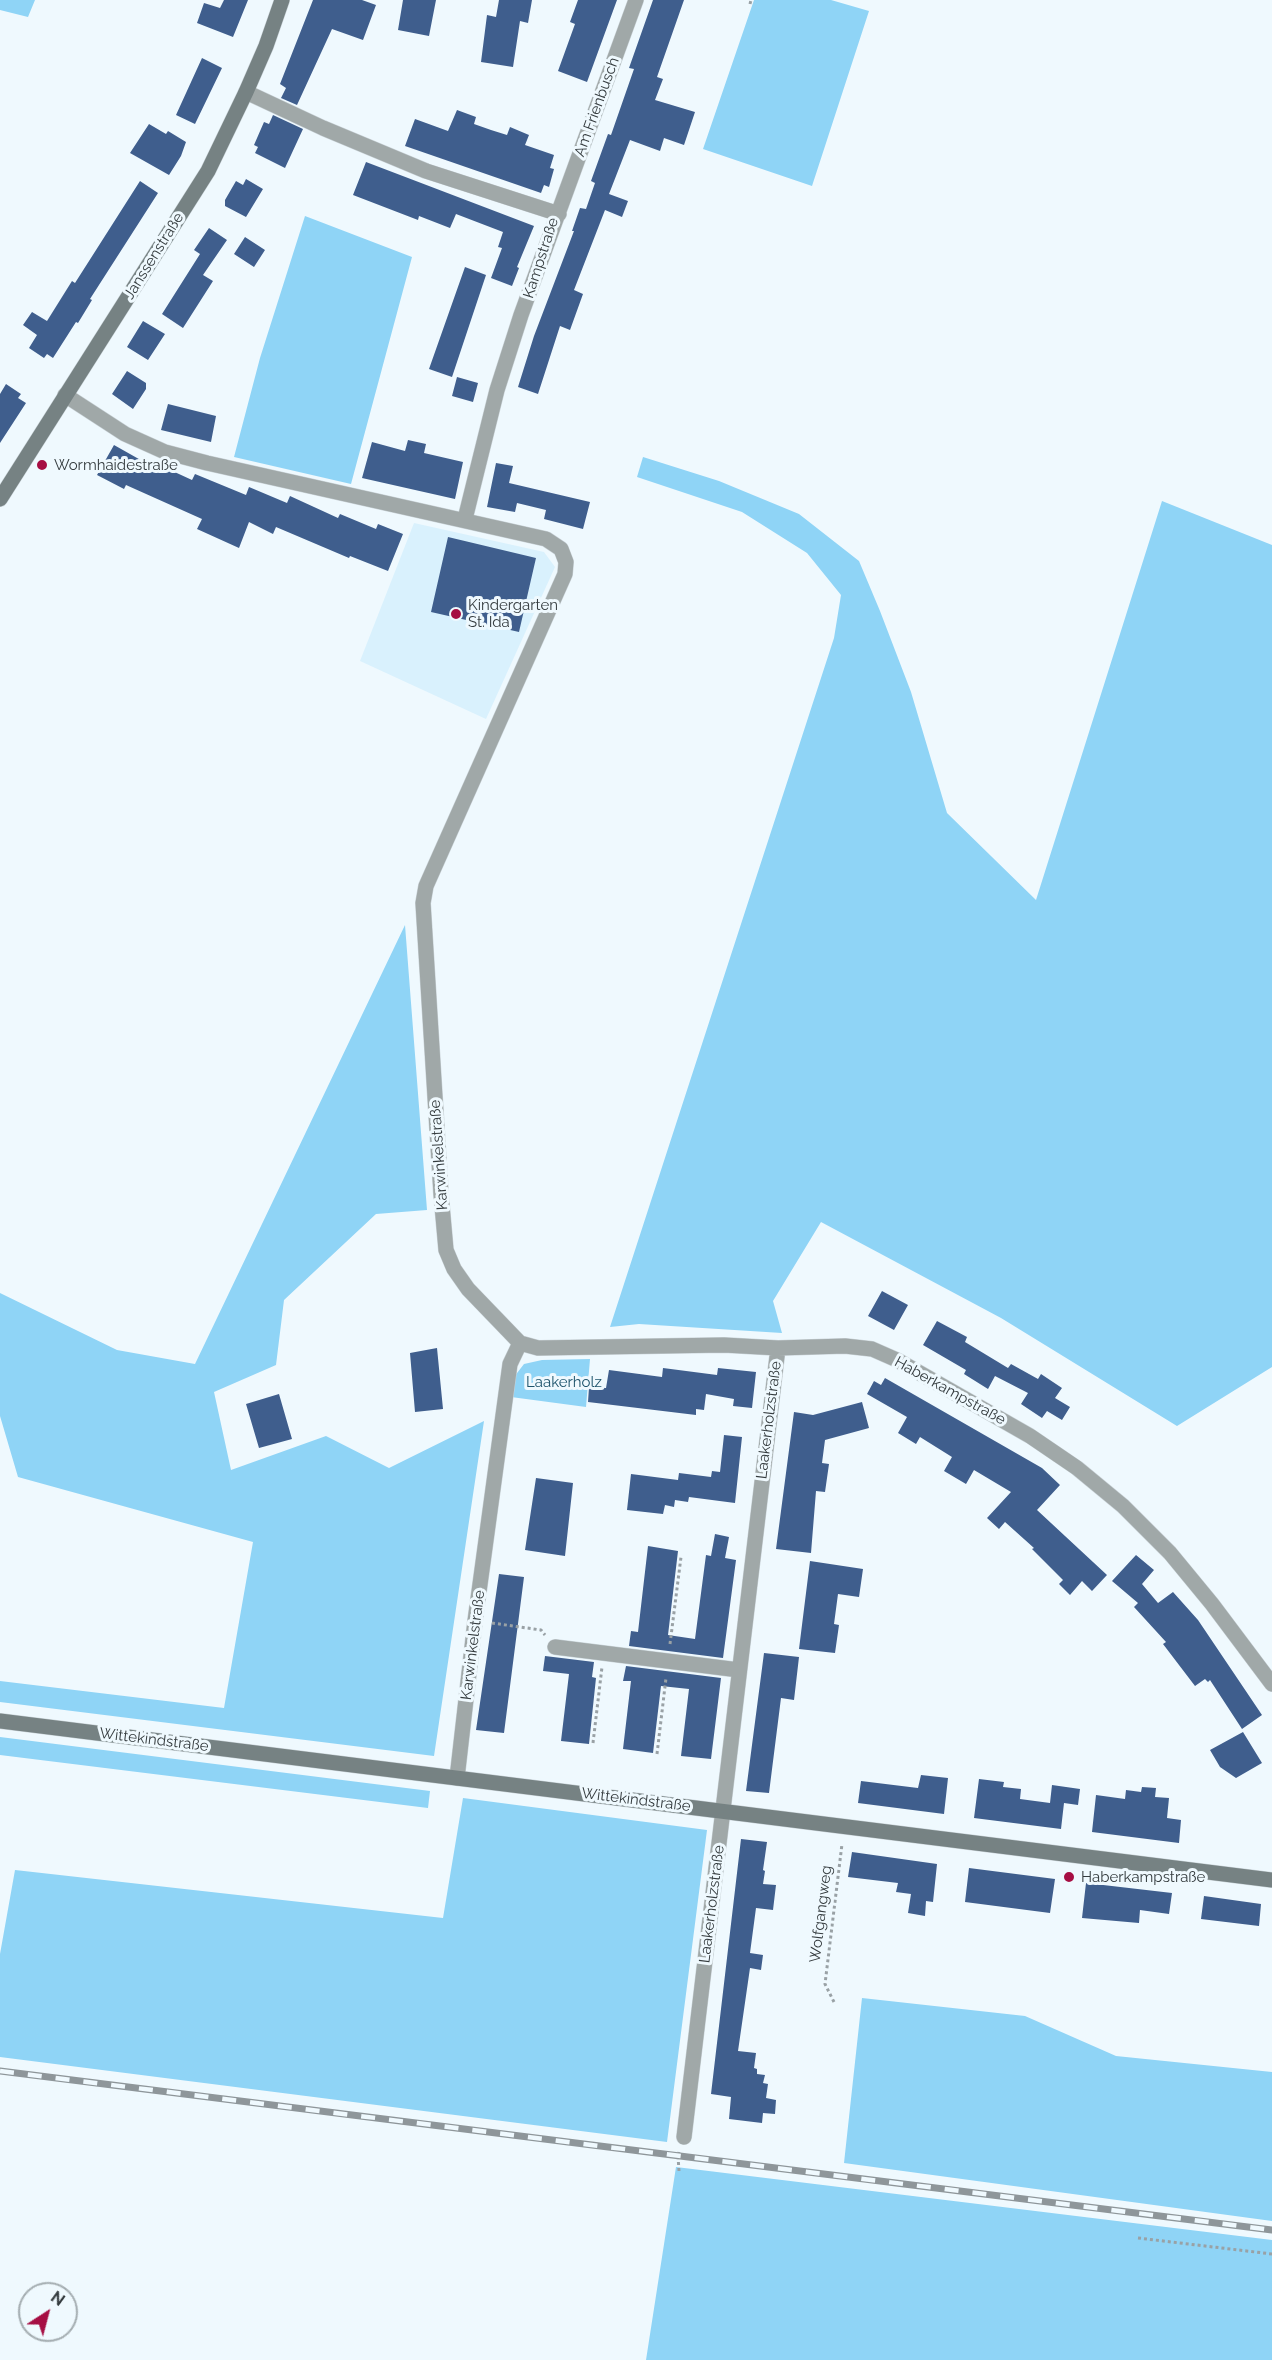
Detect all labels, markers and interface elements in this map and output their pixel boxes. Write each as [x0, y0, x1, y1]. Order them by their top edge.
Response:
street label: Am Frienbusch [571, 55, 623, 159]
street label: Janssenstraße [120, 209, 188, 303]
street label: Kampstraße [520, 215, 562, 301]
place label: Wormhaidestraße [54, 456, 178, 474]
marker: Wormhaidestraße [35, 458, 49, 472]
place label: Kindergarten St. Ida [468, 596, 558, 631]
marker: Kindergarten St. Ida [449, 607, 463, 621]
street label: Karwinkelstraße [426, 1099, 452, 1211]
street label: Haberkampstraße [891, 1353, 1009, 1429]
street label: Laakerholzstraße [753, 1360, 785, 1480]
park label: Laakerholz [526, 1373, 602, 1391]
street label: Karwinkelstraße [457, 1589, 489, 1701]
street label: Wittekindstraße [98, 1724, 210, 1756]
street label: Wittekindstraße [580, 1784, 692, 1816]
street label: Laakerholzstraße [696, 1844, 728, 1964]
street label: Wolfgangweg [806, 1864, 836, 1964]
place label: Haberkampstraße [1081, 1868, 1205, 1886]
marker: Haberkampstraße [1062, 1870, 1076, 1884]
north arrow [18, 2282, 78, 2342]
text: N [47, 2287, 68, 2310]

